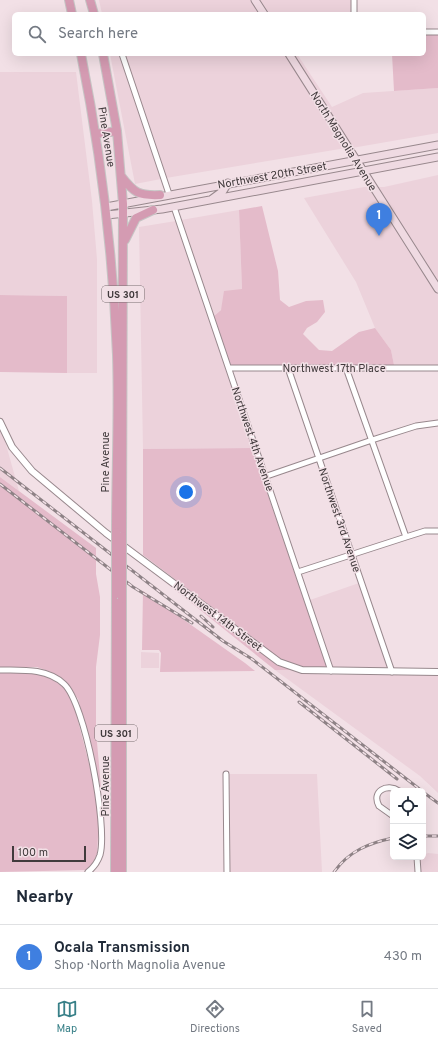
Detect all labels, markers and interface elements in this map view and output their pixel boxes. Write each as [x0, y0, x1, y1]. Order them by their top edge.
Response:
search box [12, 12, 426, 56]
icon: search [26, 23, 48, 45]
text: Search here [58, 25, 138, 44]
street label: North Magnolia Avenue [307, 89, 380, 194]
street label: Pine Avenue [94, 106, 118, 168]
street label: Northwest 20th Street [217, 159, 328, 192]
pin: 1 [366, 203, 392, 236]
road number: US 301 [102, 286, 144, 302]
street label: Northwest 17th Place [282, 362, 386, 376]
street label: Northwest 4th Avenue [228, 385, 277, 493]
street label: Pine Avenue [99, 431, 113, 492]
street label: Northwest 3rd Avenue [315, 466, 364, 574]
your location [176, 482, 196, 502]
street label: Northwest 14th Street [170, 579, 265, 655]
road number: US 301 [95, 725, 137, 741]
street label: Pine Avenue [99, 755, 113, 816]
map controls [390, 788, 426, 860]
button: locate [390, 788, 426, 824]
button: layers [390, 824, 426, 860]
scale bar [12, 844, 86, 863]
text: 100 m [18, 846, 48, 860]
text: Nearby [16, 887, 73, 909]
text: Ocala Transmission [54, 939, 190, 958]
text: 1 [26, 949, 32, 965]
text: 430 m [384, 949, 422, 965]
text: Shop · North Magnolia Avenue [54, 958, 225, 974]
tab: Map [56, 998, 78, 1036]
tab: Directions [190, 998, 240, 1036]
tab: Saved [352, 998, 382, 1036]

